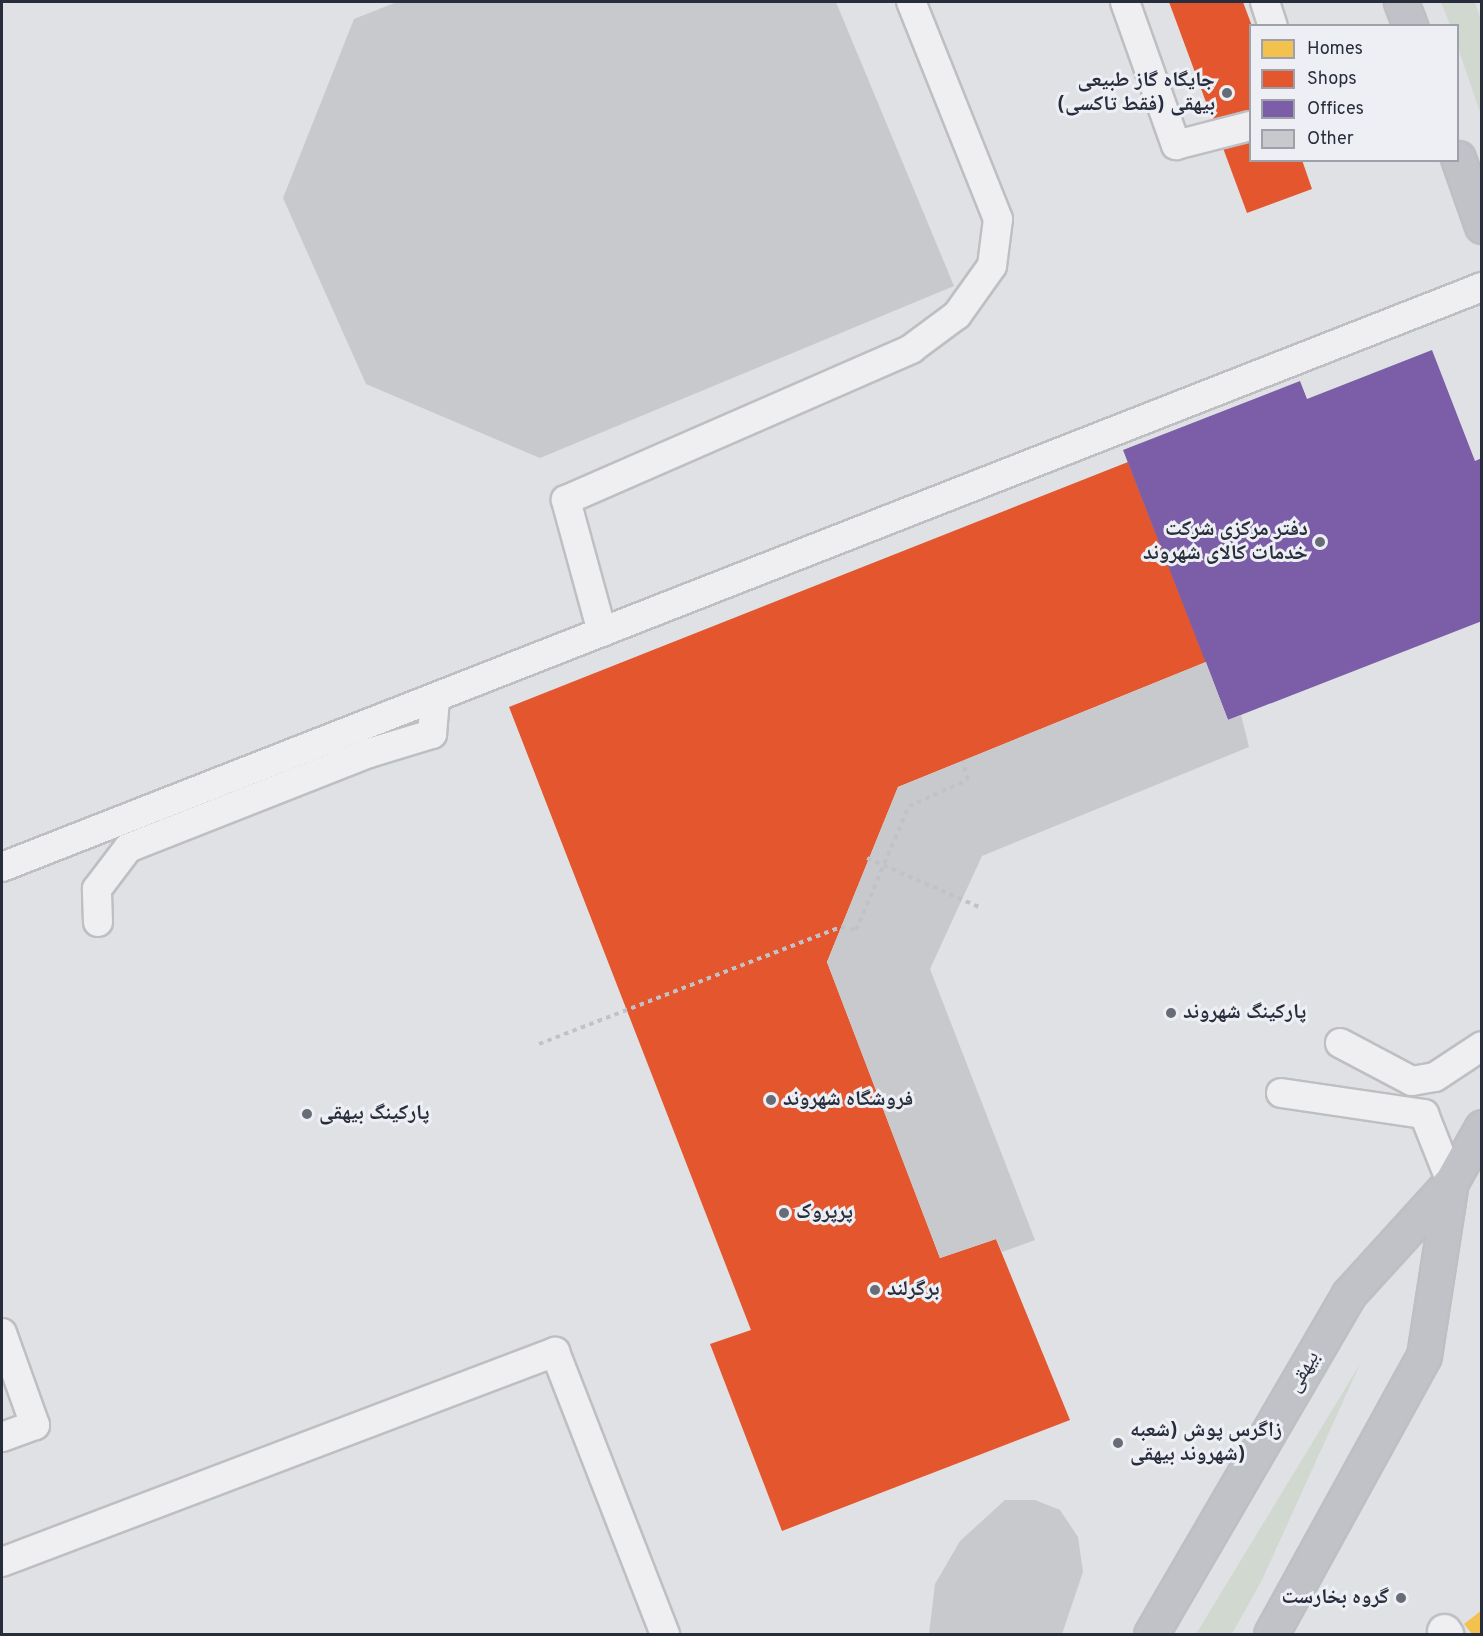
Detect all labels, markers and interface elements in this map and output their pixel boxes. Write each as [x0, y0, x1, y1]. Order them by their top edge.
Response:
legend [1249, 24, 1459, 162]
text: Homes [1307, 38, 1363, 61]
place label: جایگاه گاز طبیعی بیهقی (فقط تاکسی) [1057, 68, 1215, 118]
text: Shops [1307, 68, 1357, 91]
marker: جایگاه گاز طبیعی بیهقی (فقط تاکسی) [1220, 86, 1234, 100]
text: Offices [1307, 98, 1364, 121]
text: Other [1307, 128, 1354, 151]
place label: دفتر مرکزی شرکت خدمات کالای شهروند [1143, 517, 1308, 567]
marker: دفتر مرکزی شرکت خدمات کالای شهروند [1313, 535, 1327, 549]
place label: پارکینگ شهروند [1183, 1000, 1306, 1026]
marker: پارکینگ شهروند [1164, 1006, 1178, 1020]
place label: فروشگاه شهروند [783, 1087, 913, 1113]
marker: فروشگاه شهروند [764, 1093, 778, 1107]
place label: پارکینگ بیهقی [319, 1101, 429, 1127]
marker: پارکینگ بیهقی [300, 1107, 314, 1121]
place label: پرپروک [796, 1200, 853, 1226]
marker: پرپروک [777, 1206, 791, 1220]
place label: برگرلند [887, 1277, 940, 1303]
marker: برگرلند [868, 1283, 882, 1297]
street label: بیهقی [1282, 1347, 1326, 1397]
place label: زاگرس پوش (شعبه شهروند بیهقی) [1130, 1418, 1282, 1468]
marker: زاگرس پوش (شعبه شهروند بیهقی) [1111, 1436, 1125, 1450]
place label: گروه بخارست [1281, 1585, 1389, 1611]
marker: گروه بخارست [1394, 1591, 1408, 1605]

